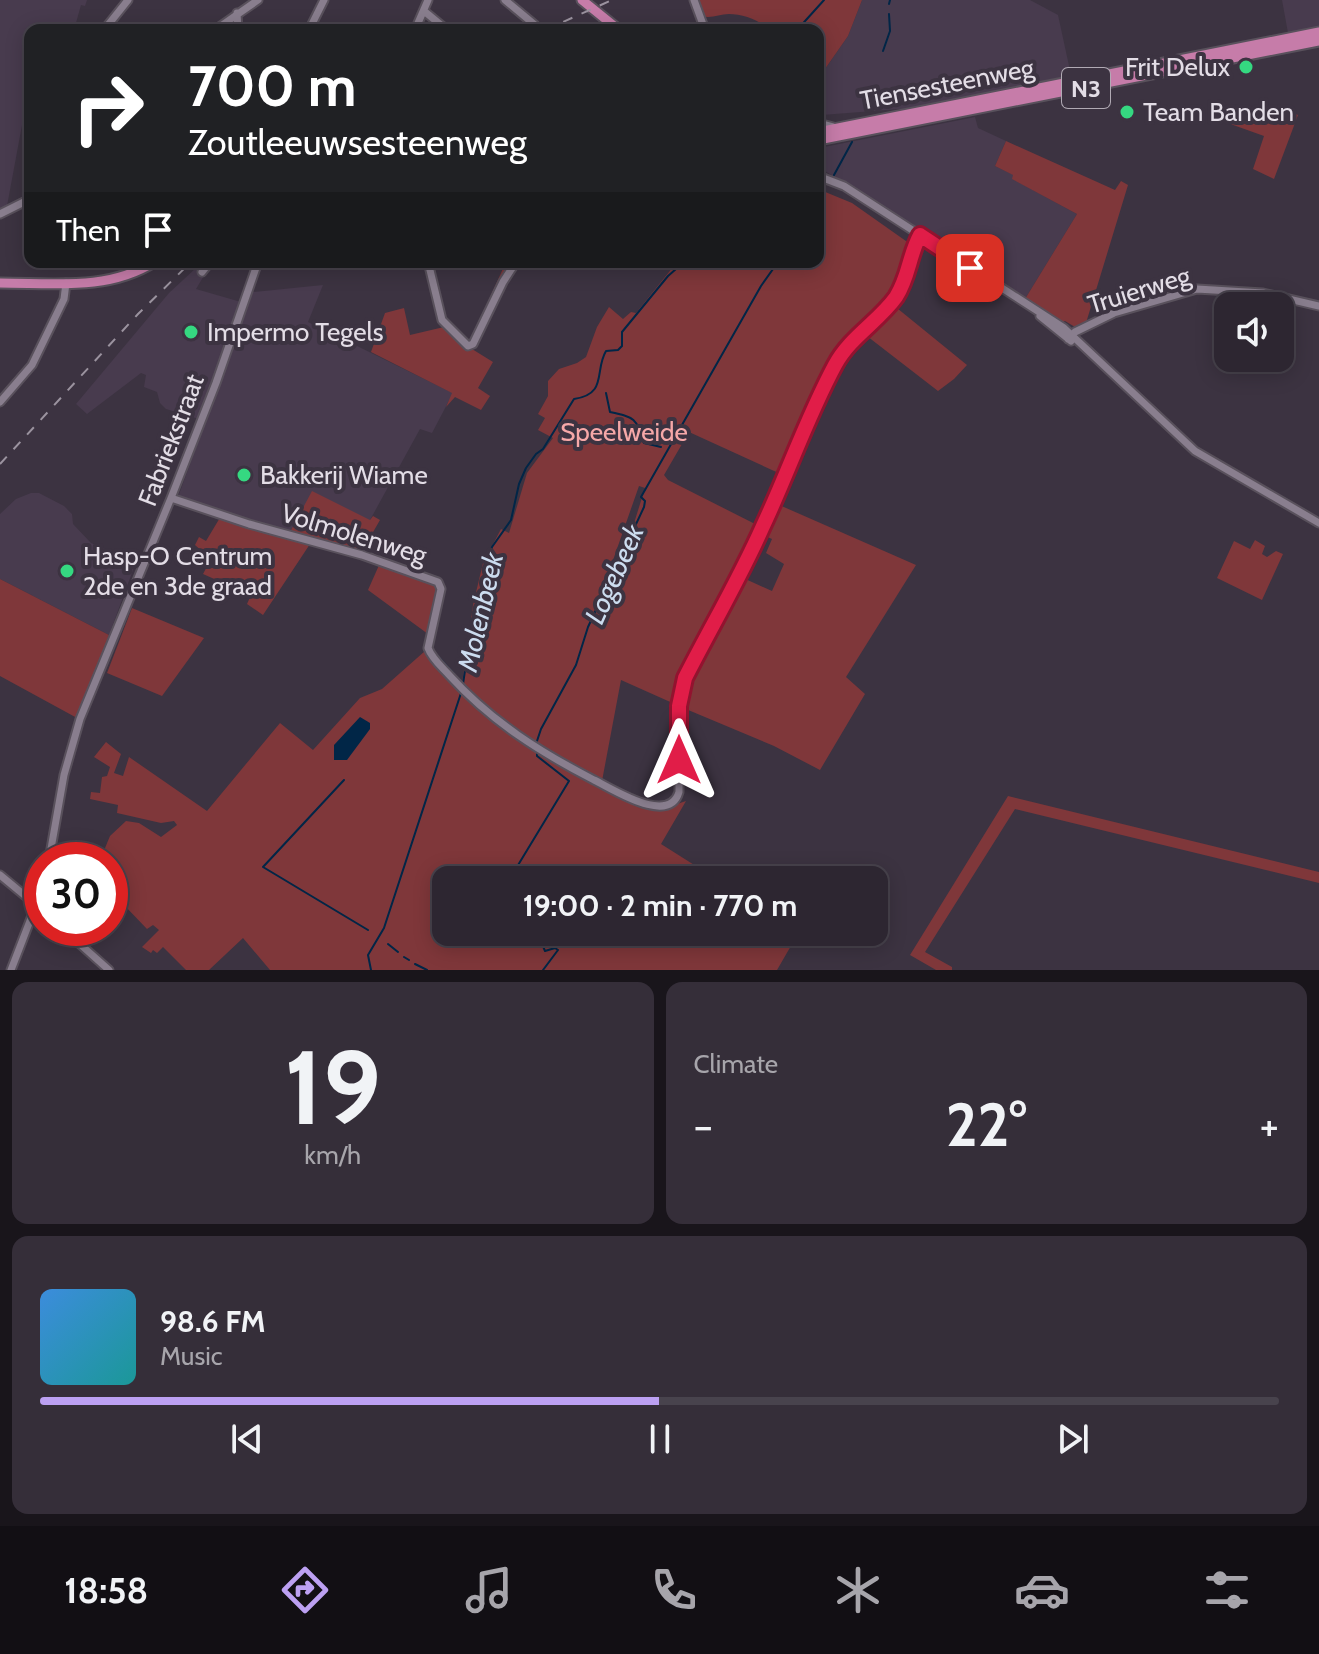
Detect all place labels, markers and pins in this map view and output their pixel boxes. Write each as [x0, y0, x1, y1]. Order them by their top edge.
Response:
place label: Frit Delux [1125, 51, 1231, 83]
marker: Frit Delux [1237, 58, 1255, 76]
place label: Team Banden [1143, 96, 1294, 128]
marker: Team Banden [1118, 103, 1136, 121]
pin [936, 234, 1004, 302]
place label: Impermo Tegels [207, 316, 384, 348]
marker: Impermo Tegels [182, 323, 200, 341]
place label: Bakkerij Wiame [260, 459, 428, 491]
marker: Bakkerij Wiame [235, 466, 253, 484]
place label: Hasp-O Centrum 2de en 3de graad [83, 540, 272, 602]
marker: Hasp-O Centrum 2de en 3de graad [58, 562, 76, 580]

